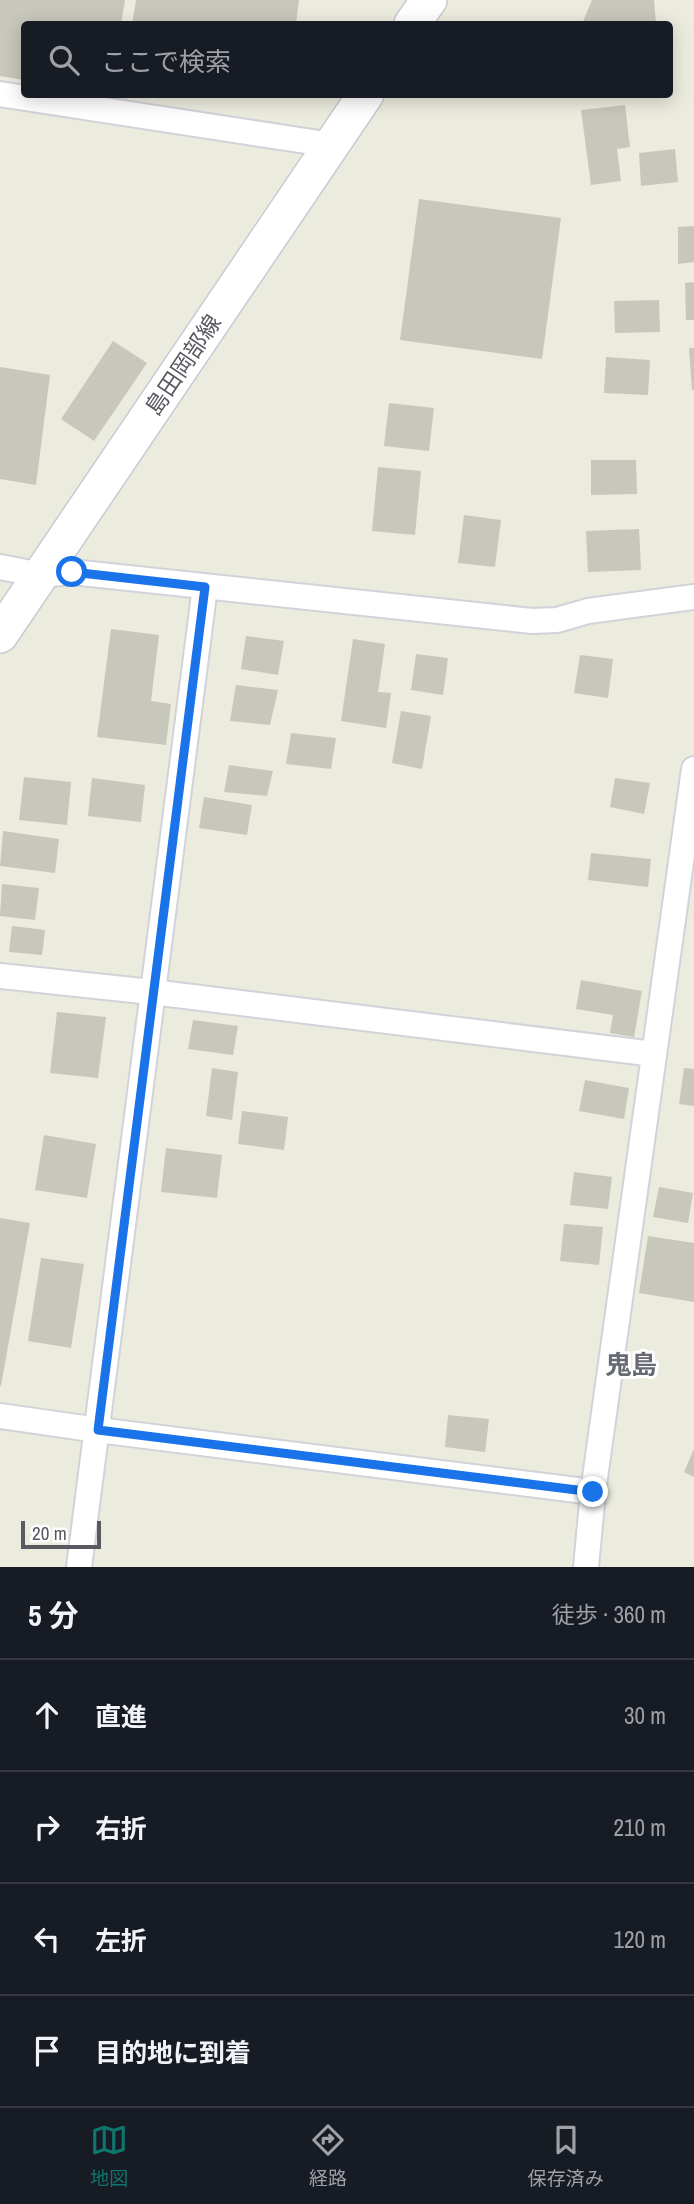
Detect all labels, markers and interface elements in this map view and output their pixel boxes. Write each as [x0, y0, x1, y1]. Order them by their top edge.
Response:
search box [21, 21, 673, 98]
icon: search [45, 41, 83, 79]
text: ここで検索 [101, 44, 231, 79]
street label: 島田岡部線 [138, 308, 228, 421]
route start [56, 556, 87, 587]
district label: 鬼島 [605, 1347, 657, 1382]
route end [577, 1476, 608, 1507]
scale bar [21, 1518, 102, 1550]
text: 20 m [32, 1520, 67, 1546]
text: 5 分 [28, 1595, 79, 1635]
text: 徒歩 · 360 m [552, 1599, 666, 1630]
icon: ahead [28, 1696, 66, 1734]
text: 直進 [95, 1699, 147, 1734]
text: 30 m [624, 1700, 666, 1731]
icon: right [28, 1808, 66, 1846]
text: 右折 [95, 1811, 147, 1846]
text: 210 m [614, 1812, 666, 1843]
icon: left [28, 1920, 66, 1958]
text: 左折 [95, 1923, 147, 1958]
text: 120 m [614, 1924, 666, 1955]
icon: arrive [28, 2032, 66, 2070]
text: 目的地に到着 [95, 2035, 251, 2070]
tab: 地図 [90, 2121, 128, 2191]
tab: 経路 [309, 2121, 347, 2191]
tab: 保存済み [528, 2121, 604, 2191]

